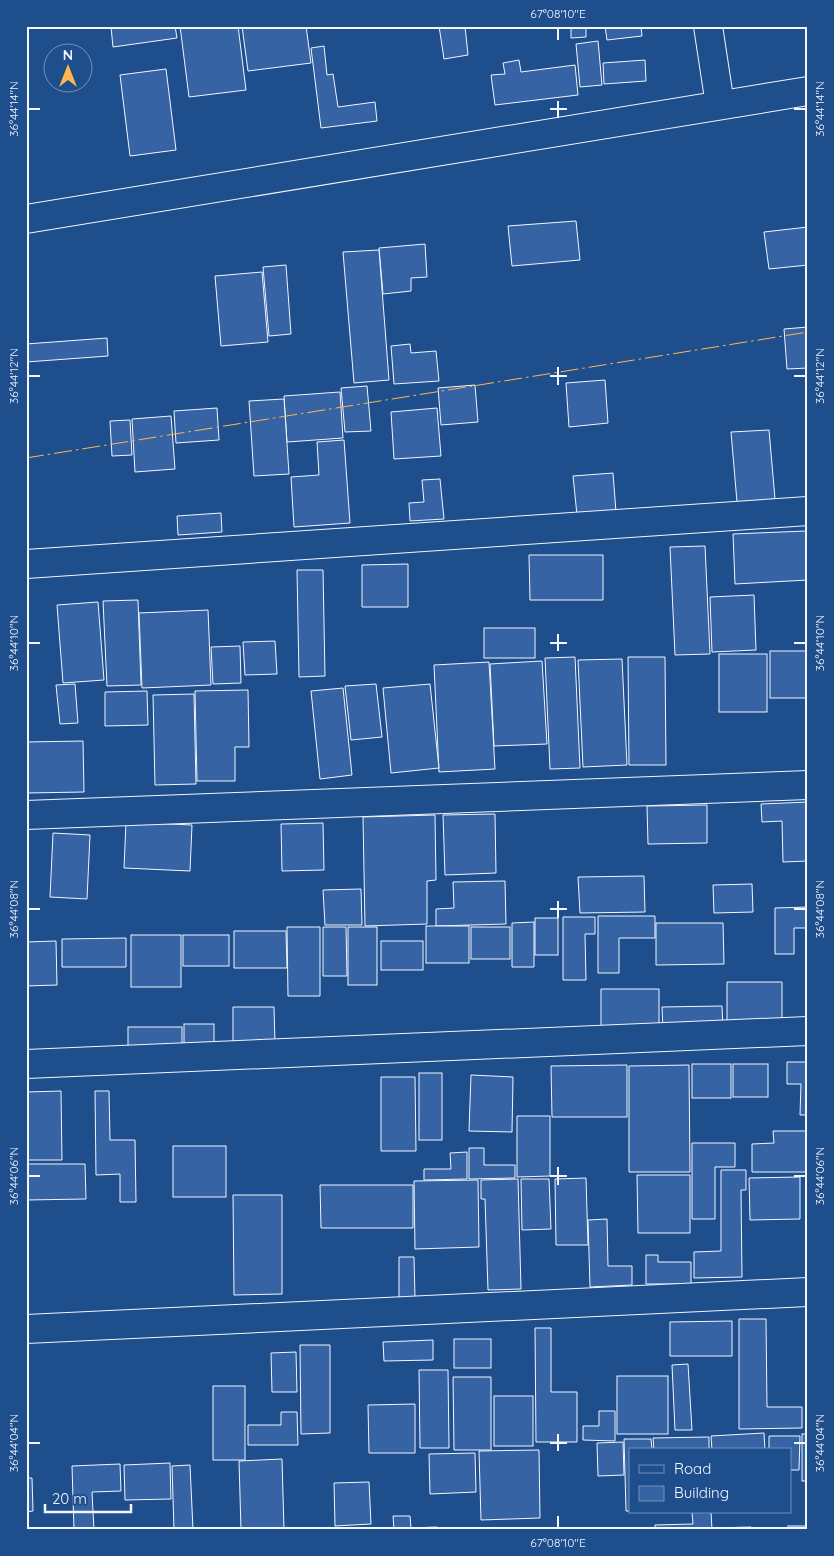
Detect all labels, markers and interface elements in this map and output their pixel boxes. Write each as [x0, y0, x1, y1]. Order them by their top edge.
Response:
text: 67°08'10"E [530, 6, 586, 21]
north arrow [42, 42, 92, 92]
text: N [63, 46, 73, 64]
text: 36°44'14"N [6, 81, 21, 137]
text: 36°44'14"N [812, 81, 827, 137]
text: 36°44'12"N [6, 348, 21, 404]
text: 36°44'12"N [812, 348, 827, 404]
text: 36°44'10"N [6, 615, 21, 671]
text: 36°44'10"N [812, 615, 827, 671]
text: 36°44'08"N [6, 880, 21, 938]
text: 36°44'08"N [812, 880, 827, 938]
text: 36°44'06"N [6, 1147, 21, 1205]
text: 36°44'06"N [812, 1147, 827, 1205]
text: 36°44'04"N [6, 1414, 21, 1472]
text: 36°44'04"N [812, 1414, 827, 1472]
legend [629, 1448, 792, 1514]
text: Road [674, 1459, 711, 1478]
scale bar [45, 1481, 131, 1513]
text: Building [674, 1483, 729, 1502]
text: 20 m [52, 1489, 87, 1508]
text: 67°08'10"E [530, 1535, 586, 1550]

